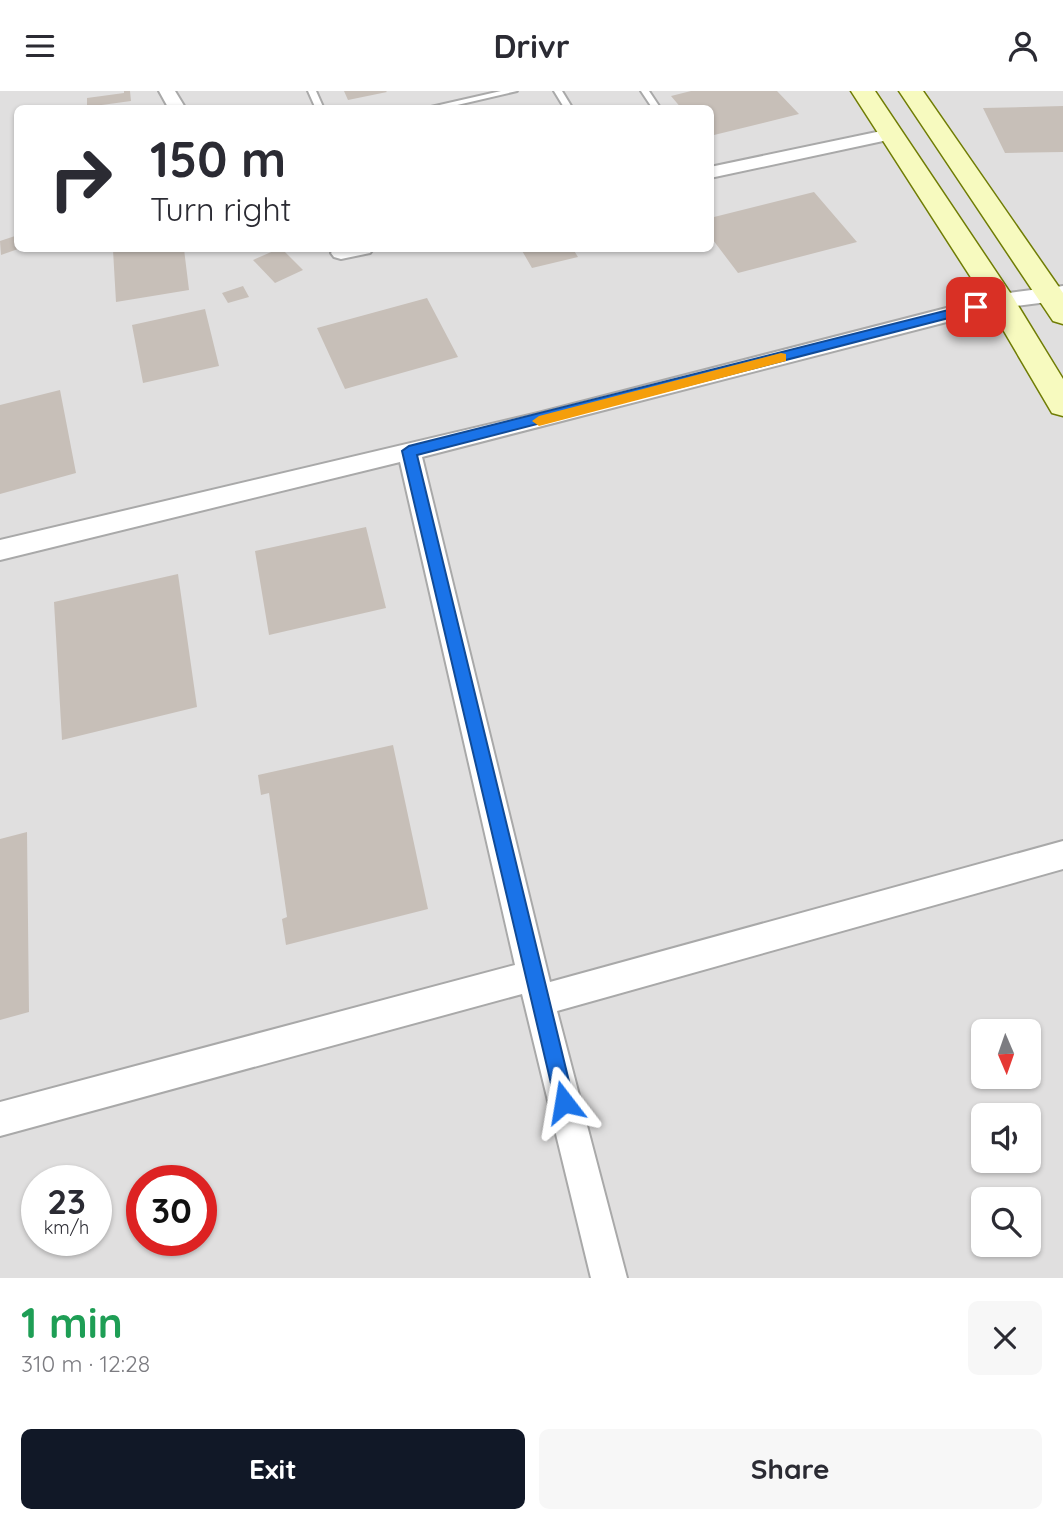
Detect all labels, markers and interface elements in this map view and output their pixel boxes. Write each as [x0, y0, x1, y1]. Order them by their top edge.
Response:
text: Drivr [493, 26, 570, 66]
icon: menu [21, 27, 59, 65]
icon: person [1004, 27, 1042, 65]
text: 150 m [150, 128, 286, 189]
icon: right [35, 133, 126, 224]
text: Turn right [150, 189, 291, 229]
pin [946, 277, 1006, 337]
icon: arrive [957, 288, 995, 326]
north arrow [971, 1019, 1041, 1089]
map controls [971, 1019, 1041, 1257]
position arrow [527, 1065, 601, 1139]
button: sound [971, 1103, 1041, 1173]
speed limit sign: 30 [126, 1165, 217, 1256]
text: 23 [47, 1179, 86, 1223]
button: search [971, 1187, 1041, 1257]
text: km/h [44, 1216, 89, 1239]
text: 1 min [21, 1296, 123, 1349]
button: close [968, 1301, 1042, 1375]
text: 310 m · 12:28 [21, 1349, 150, 1378]
button: Exit [21, 1429, 525, 1509]
button: Share [539, 1429, 1042, 1509]

